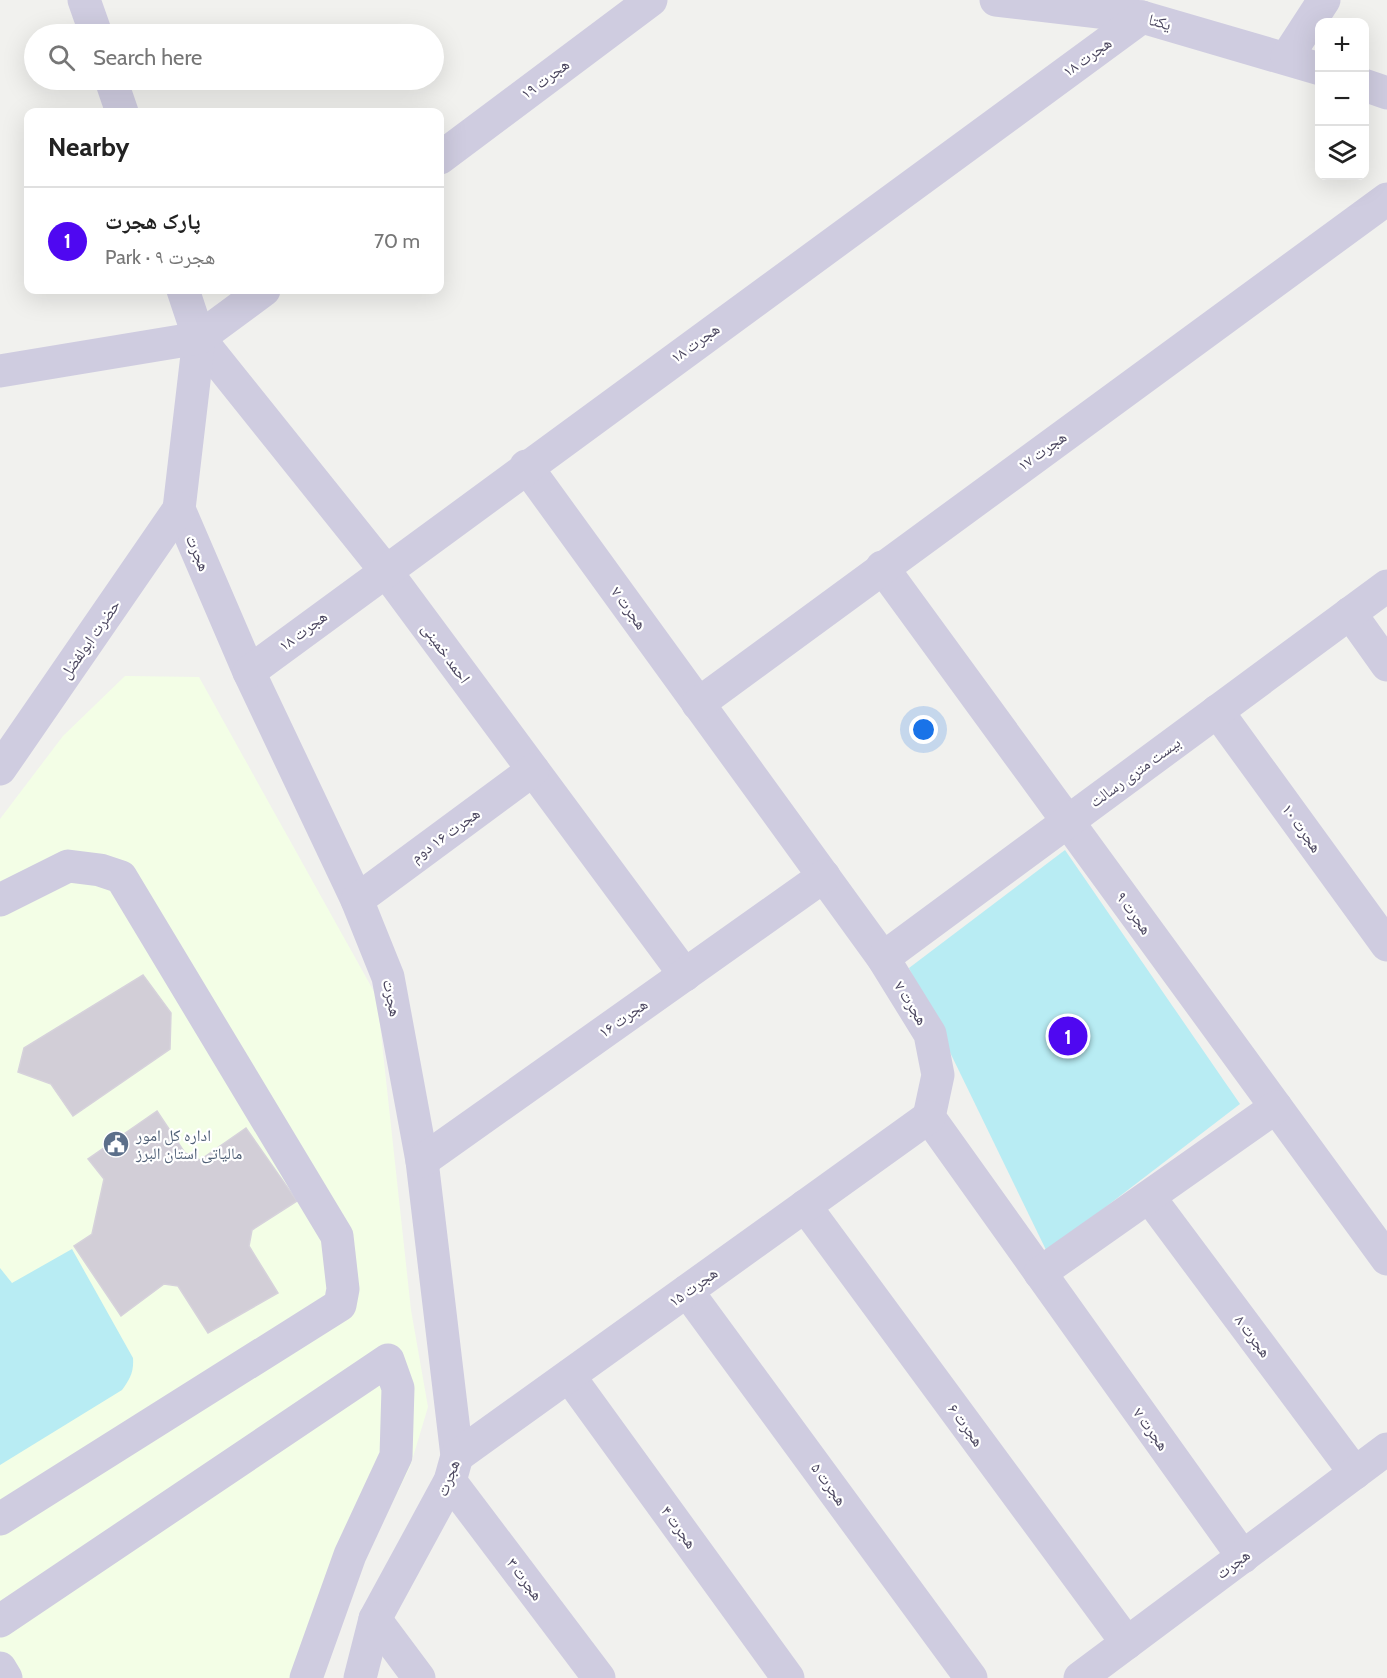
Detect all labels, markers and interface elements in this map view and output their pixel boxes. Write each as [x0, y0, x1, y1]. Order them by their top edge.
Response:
street label: یکتا [1146, 10, 1174, 34]
map controls [1315, 18, 1369, 180]
button: + [1315, 18, 1369, 72]
search box [24, 24, 444, 90]
street label: هجرت ۱۸ [1059, 33, 1115, 81]
icon: search [45, 41, 78, 74]
text: Search here [93, 44, 202, 71]
street label: هجرت ۱۹ [517, 55, 573, 103]
button: − [1315, 72, 1369, 126]
button: layers [1315, 126, 1369, 180]
text: Nearby [48, 131, 129, 163]
text: پارک هجرت [105, 208, 201, 235]
text: 1 [64, 229, 71, 253]
text: 70 m [374, 229, 420, 253]
text: Park · هجرت ۹ [105, 245, 215, 269]
street label: هجرت ۱۸ [667, 319, 723, 367]
street label: هجرت ۱۷ [1014, 427, 1070, 475]
street label: هجرت [182, 532, 214, 574]
street label: هجرت ۷ [607, 583, 651, 633]
street label: حضرت ابولفضل [56, 596, 125, 683]
street label: هجرت ۱۸ [275, 607, 331, 655]
street label: احمد خمینی [417, 619, 474, 687]
your location [909, 715, 938, 744]
street label: بیست متری رسالت [1086, 733, 1185, 812]
street label: هجرت ۱۰ [1278, 800, 1326, 856]
street label: هجرت ۱۶ دوم [407, 803, 484, 867]
street label: هجرت ۹ [1112, 888, 1156, 938]
street label: هجرت ۷ [890, 977, 932, 1029]
street label: هجرت [379, 978, 405, 1018]
street label: هجرت ۱۶ [595, 994, 651, 1042]
pin: 1 [1048, 1014, 1088, 1058]
place label: اداره کل امور مالیاتی استان البرز [135, 1126, 242, 1164]
public building icon: اداره کل امور مالیاتی استان البرز [101, 1129, 131, 1159]
street label: هجرت ۱۵ [665, 1263, 721, 1311]
street label: هجرت ۸ [1231, 1311, 1275, 1361]
street label: هجرت ۶ [944, 1400, 988, 1450]
street label: هجرت ۷ [1129, 1404, 1173, 1454]
street label: هجرت [432, 1457, 464, 1499]
street label: هجرت ۵ [807, 1459, 851, 1509]
street label: هجرت ۴ [657, 1502, 701, 1552]
street label: هجرت [1212, 1545, 1254, 1583]
street label: هجرت ۳ [503, 1554, 547, 1604]

